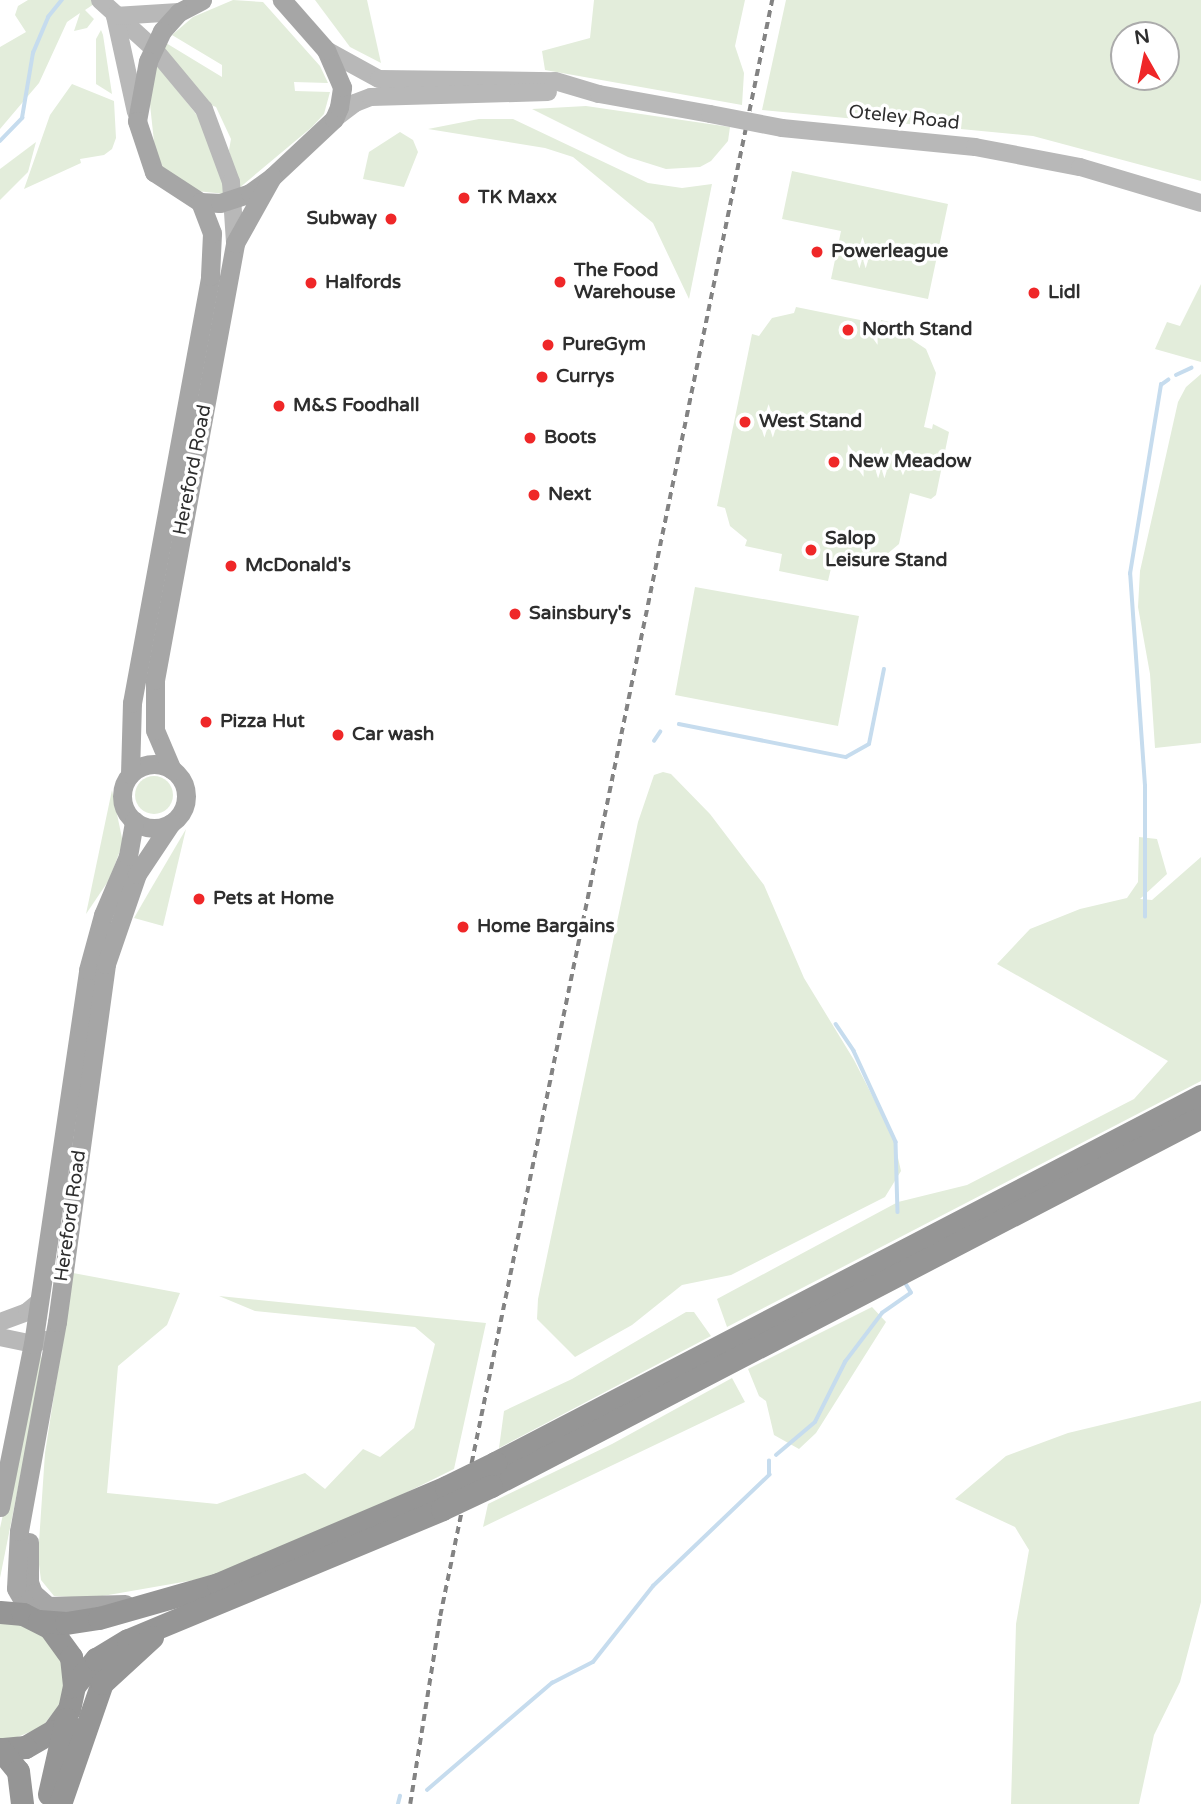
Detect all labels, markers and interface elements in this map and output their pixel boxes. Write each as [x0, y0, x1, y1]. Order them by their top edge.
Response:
north arrow [1110, 21, 1180, 91]
text: N [1133, 25, 1151, 49]
street label: Oteley Road [847, 101, 961, 135]
place label: TK Maxx [478, 187, 557, 209]
marker: TK Maxx [456, 190, 472, 206]
place label: Subway [306, 208, 377, 230]
marker: Subway [383, 211, 399, 227]
place label: Powerleague [831, 241, 948, 263]
marker: Powerleague [809, 244, 825, 260]
place label: The Food Warehouse [574, 260, 675, 304]
place label: Halfords [325, 272, 401, 294]
marker: The Food Warehouse [552, 274, 568, 290]
marker: Halfords [303, 275, 319, 291]
place label: Lidl [1048, 282, 1080, 304]
marker: Lidl [1026, 285, 1042, 301]
place label: North Stand [862, 319, 972, 341]
marker: North Stand [840, 322, 856, 338]
place label: PureGym [562, 334, 646, 356]
marker: PureGym [540, 337, 556, 353]
place label: Currys [556, 366, 614, 388]
marker: Currys [534, 369, 550, 385]
place label: M&S Foodhall [293, 395, 420, 417]
marker: M&S Foodhall [271, 398, 287, 414]
street label: Hereford Road [169, 403, 217, 537]
place label: West Stand [759, 411, 862, 433]
marker: West Stand [737, 414, 753, 430]
place label: Boots [544, 427, 596, 449]
marker: Boots [522, 430, 538, 446]
place label: New Meadow [848, 451, 972, 473]
marker: New Meadow [826, 454, 842, 470]
place label: Next [548, 484, 591, 506]
marker: Next [526, 487, 542, 503]
place label: Salop Leisure Stand [825, 528, 948, 572]
marker: Salop Leisure Stand [803, 542, 819, 558]
place label: McDonald's [245, 555, 351, 577]
marker: McDonald's [223, 558, 239, 574]
place label: Sainsbury's [529, 603, 631, 625]
marker: Sainsbury's [507, 606, 523, 622]
place label: Pizza Hut [220, 711, 305, 733]
marker: Pizza Hut [198, 714, 214, 730]
place label: Car wash [352, 724, 434, 746]
marker: Car wash [330, 727, 346, 743]
place label: Pets at Home [213, 888, 334, 910]
marker: Pets at Home [191, 891, 207, 907]
place label: Home Bargains [477, 916, 615, 938]
marker: Home Bargains [455, 919, 471, 935]
street label: Hereford Road [50, 1149, 92, 1283]

